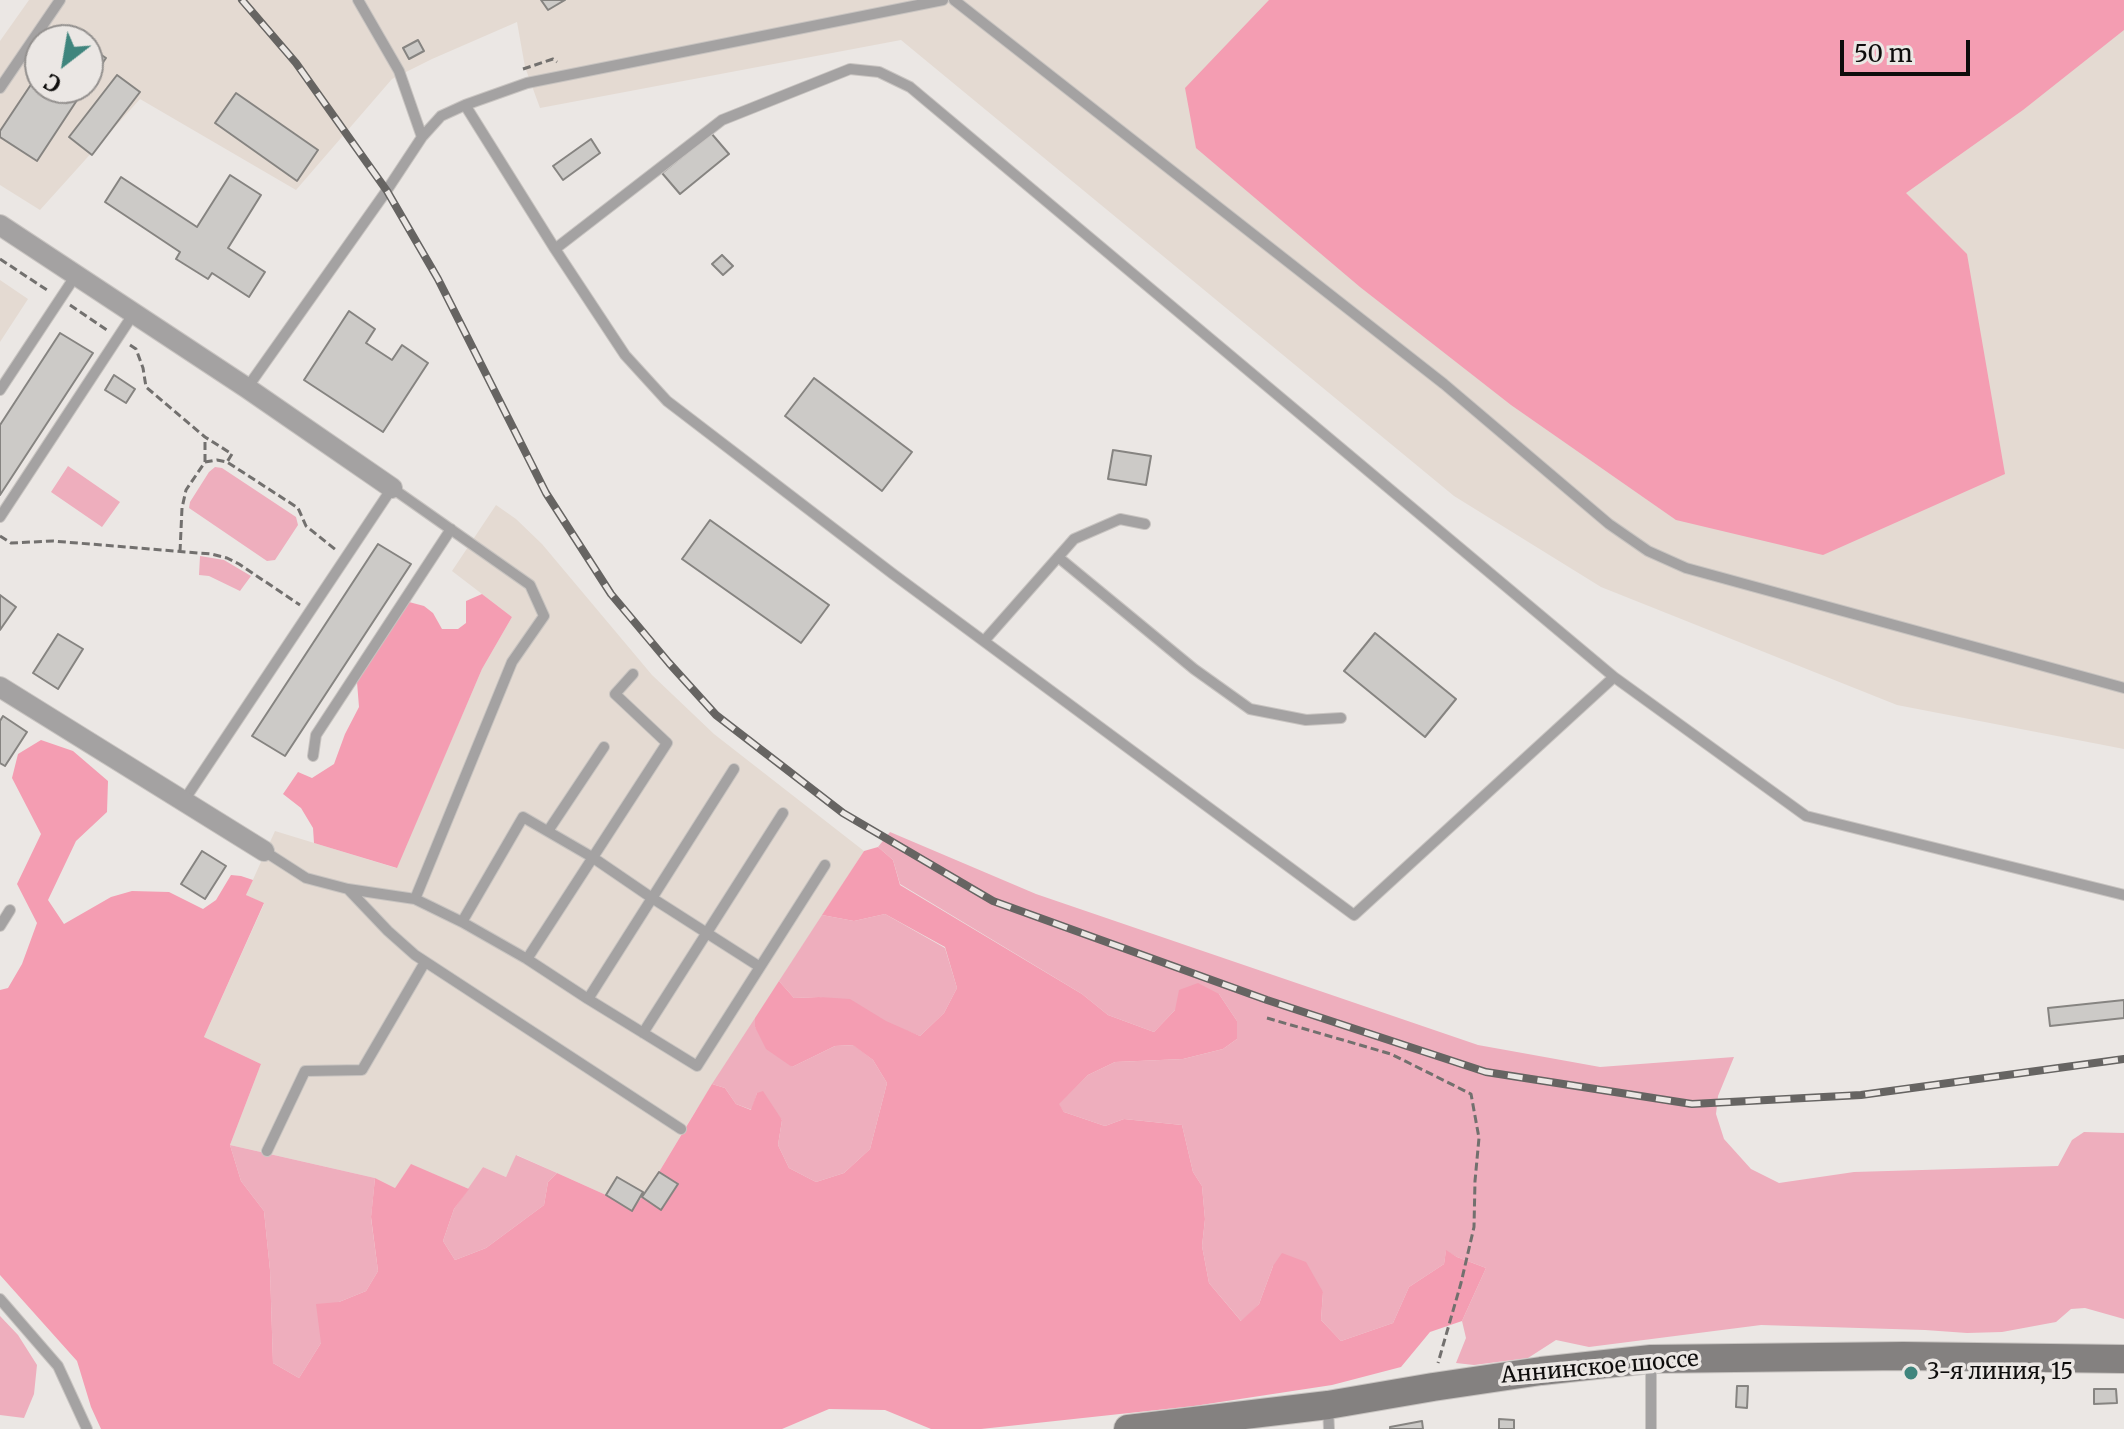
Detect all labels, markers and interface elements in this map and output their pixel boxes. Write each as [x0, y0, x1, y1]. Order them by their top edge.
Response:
north arrow [24, 24, 104, 104]
scale bar [1844, 24, 1974, 74]
text: 50 m [1854, 38, 1913, 69]
text: С [39, 67, 66, 99]
street label: Аннинское шоссе [1500, 1346, 1700, 1390]
place label: 3-я линия, 15 [1927, 1360, 2073, 1386]
marker: 3-я линия, 15 [1902, 1364, 1920, 1382]

